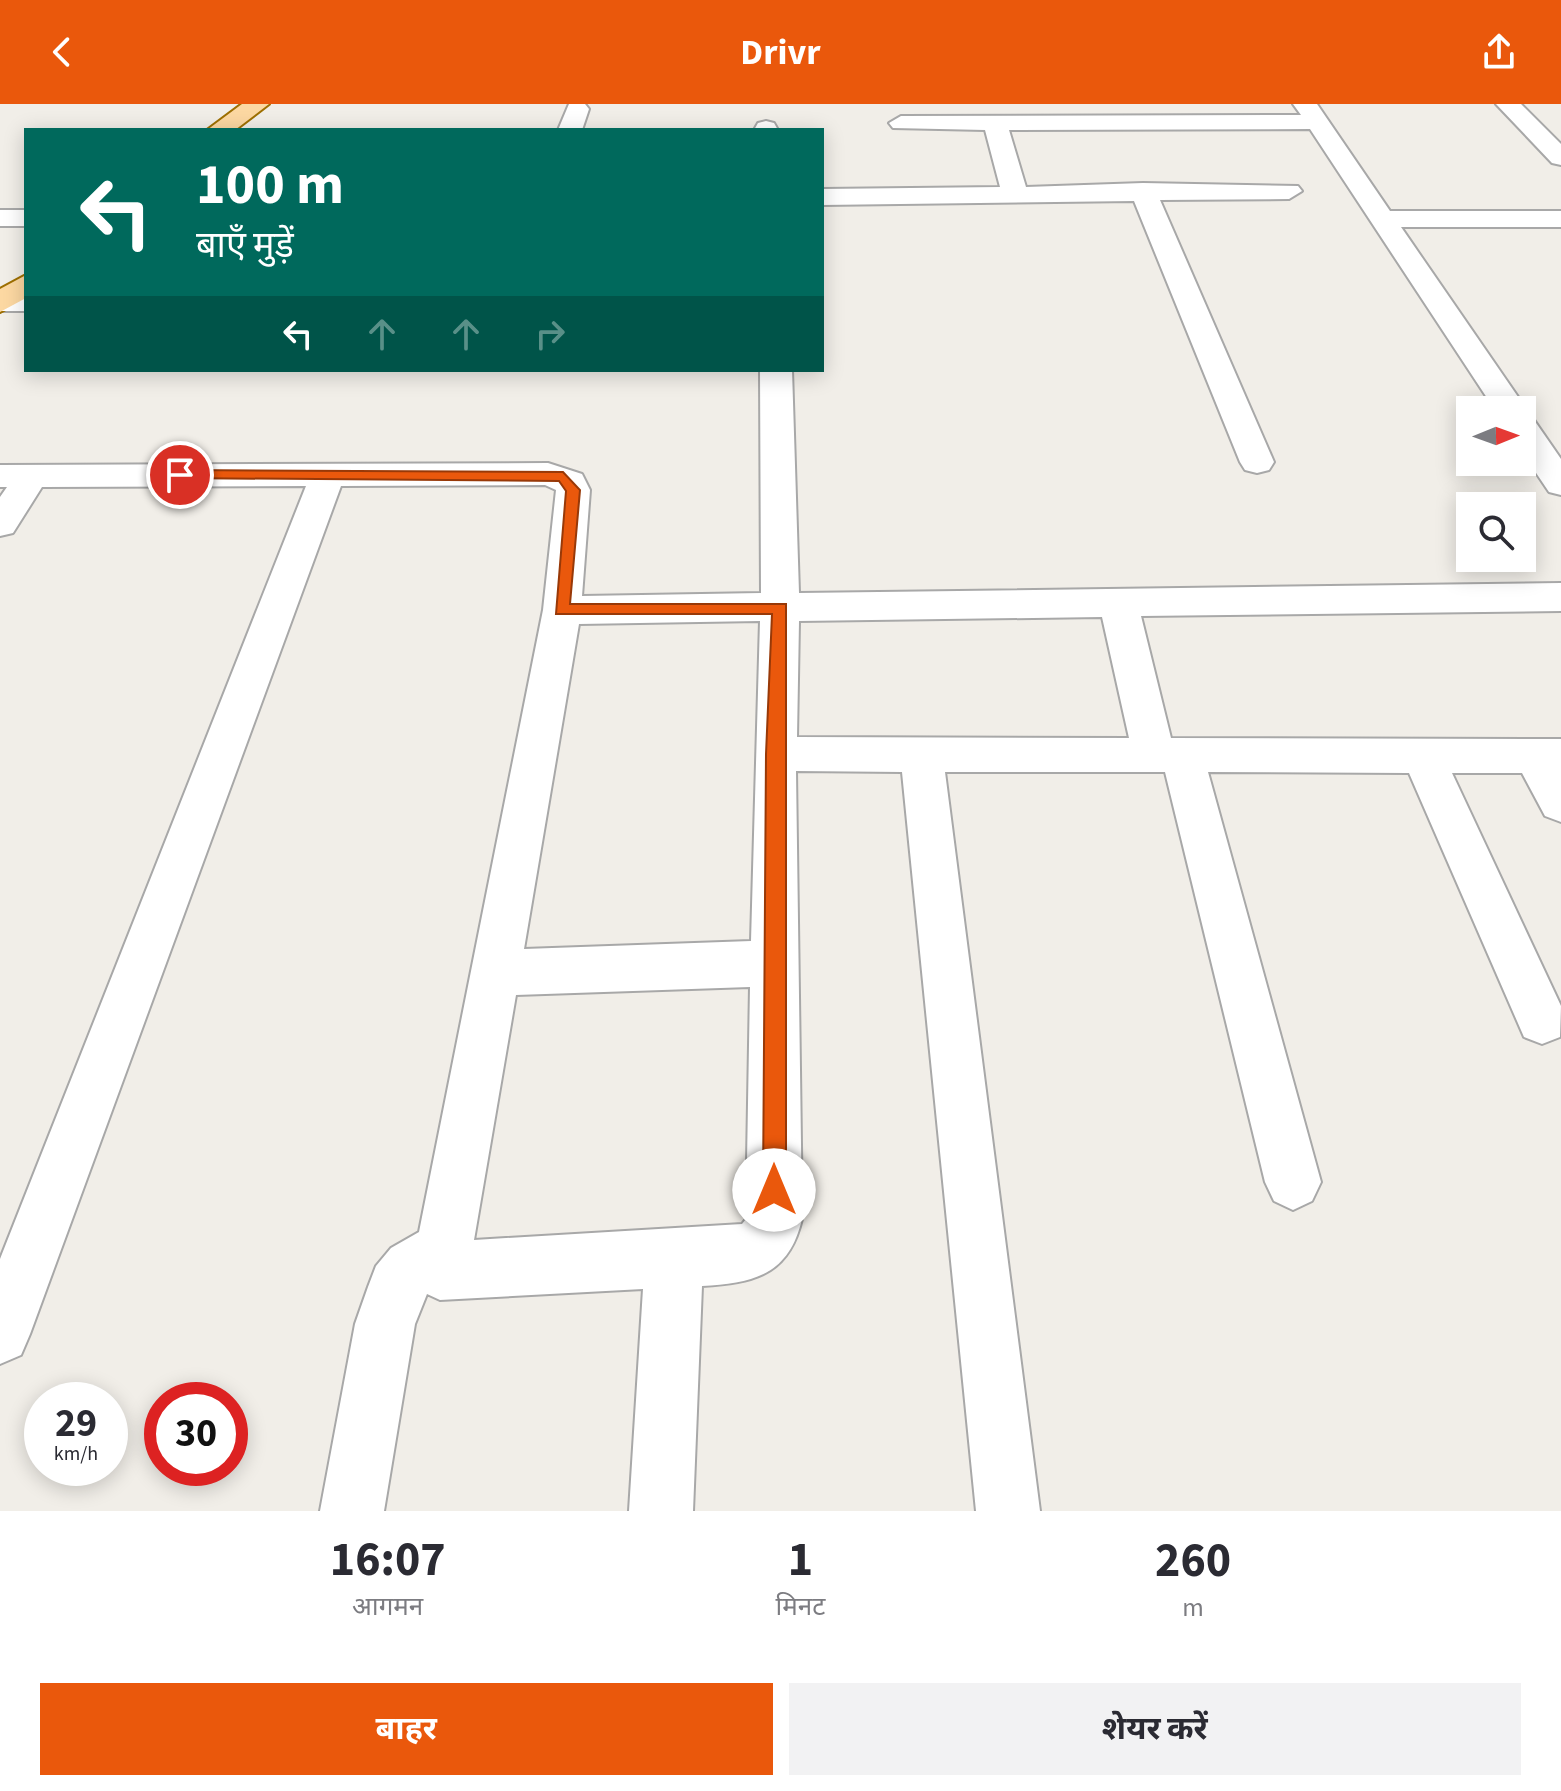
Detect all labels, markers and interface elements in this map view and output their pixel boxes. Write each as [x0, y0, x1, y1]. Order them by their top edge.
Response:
text: Drivr [740, 27, 821, 78]
icon: back [40, 30, 84, 74]
icon: share [1477, 30, 1521, 74]
text: 100 m [196, 146, 344, 225]
icon: left [64, 160, 168, 264]
text: बाएँ मुड़ें [196, 220, 294, 271]
icon: left [276, 312, 320, 356]
icon: ahead [360, 312, 404, 356]
icon: ahead [444, 312, 488, 356]
icon: right [528, 312, 572, 356]
north arrow [1456, 396, 1536, 476]
map controls [1456, 396, 1536, 572]
pin [146, 441, 214, 509]
icon: arrive [158, 453, 202, 497]
button: search [1456, 492, 1536, 572]
position arrow [732, 1148, 816, 1232]
speed limit sign: 30 [144, 1382, 248, 1486]
text: 29 [55, 1395, 97, 1452]
text: km/h [54, 1440, 98, 1468]
text: 16:07 [330, 1526, 446, 1594]
text: 1 [788, 1526, 813, 1594]
text: 260 [1155, 1527, 1231, 1595]
text: आगमन [352, 1588, 423, 1625]
text: मिनट [775, 1588, 825, 1625]
text: m [1182, 1589, 1204, 1626]
button: बाहर [40, 1683, 773, 1775]
button: शेयर करें [789, 1683, 1521, 1775]

